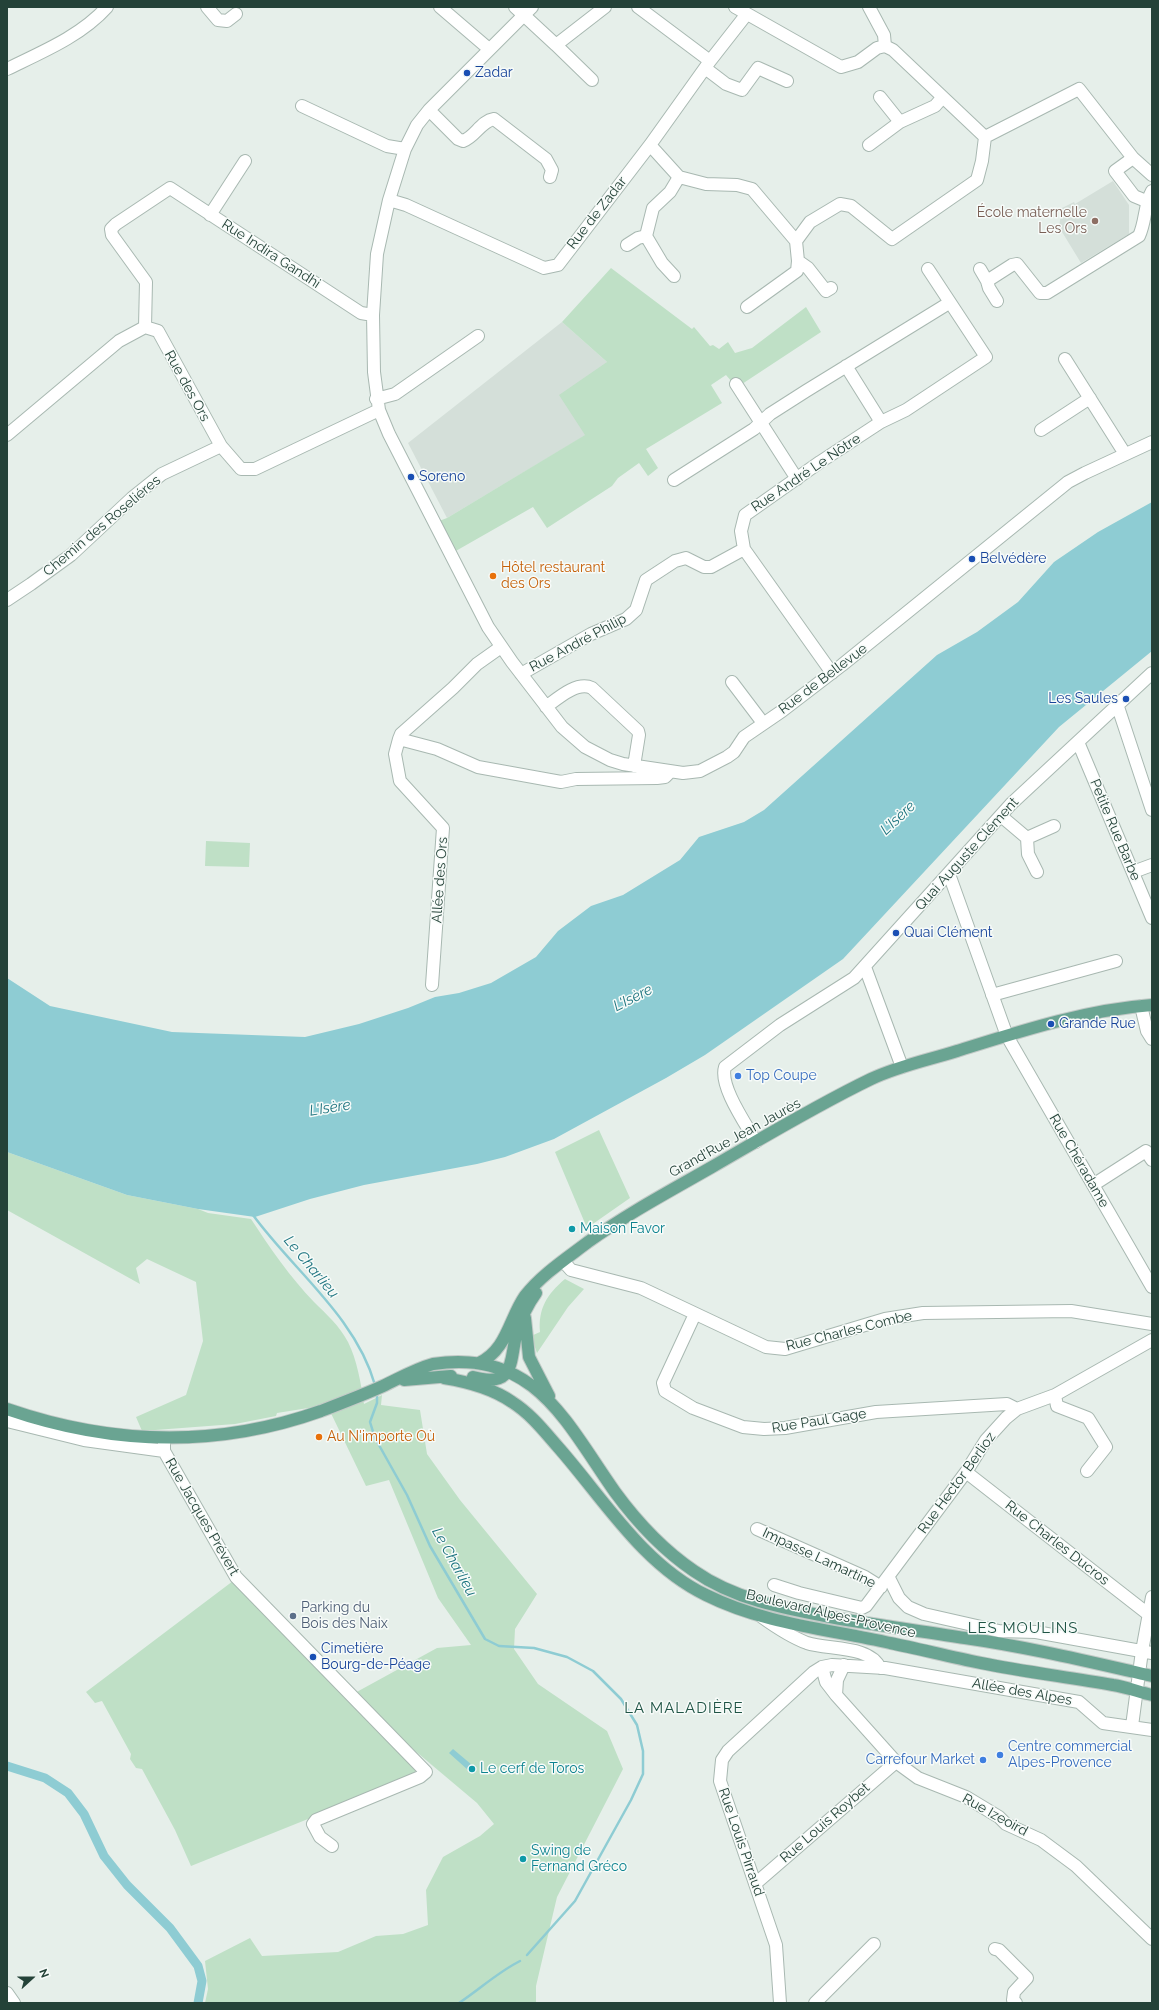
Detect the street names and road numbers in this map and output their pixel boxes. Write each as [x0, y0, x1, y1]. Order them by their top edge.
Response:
street label: Rue de Zadar [564, 173, 630, 253]
street label: Rue Indira Gandhi [218, 216, 324, 292]
street label: Rue des Ors [161, 348, 213, 424]
street label: Rue André Le Nôtre [748, 430, 864, 516]
street label: Chemin des Roseliéres [40, 472, 164, 580]
street label: Rue André Philip [527, 610, 629, 676]
street label: Rue de Bellevue [775, 640, 871, 718]
street label: Petite Rue Barbe [1086, 777, 1144, 883]
street label: Quai Auguste Clément [912, 794, 1022, 914]
street label: Allée des Ors [429, 836, 451, 924]
street label: Grand'Rue Jean Jaurès [666, 1095, 804, 1181]
street label: Rue Chéradame [1045, 1111, 1113, 1211]
street label: Rue Charles Combe [784, 1307, 914, 1355]
street label: Rue Paul Gage [770, 1405, 868, 1437]
street label: Rue Hector Berlioz [915, 1429, 999, 1537]
street label: Rue Jacques Prévert [161, 1455, 243, 1579]
street label: Rue Charles Ducros [1002, 1497, 1112, 1589]
street label: Impasse Lamartine [760, 1524, 878, 1592]
street label: Boulevard Alpes-Provence [745, 1586, 917, 1642]
street label: Allée des Alpes [971, 1675, 1073, 1709]
street label: Rue Louis Roybet [777, 1780, 873, 1866]
street label: Rue Louis Pirraud [715, 1786, 767, 1898]
street label: Rue Izeoird [959, 1790, 1031, 1840]

